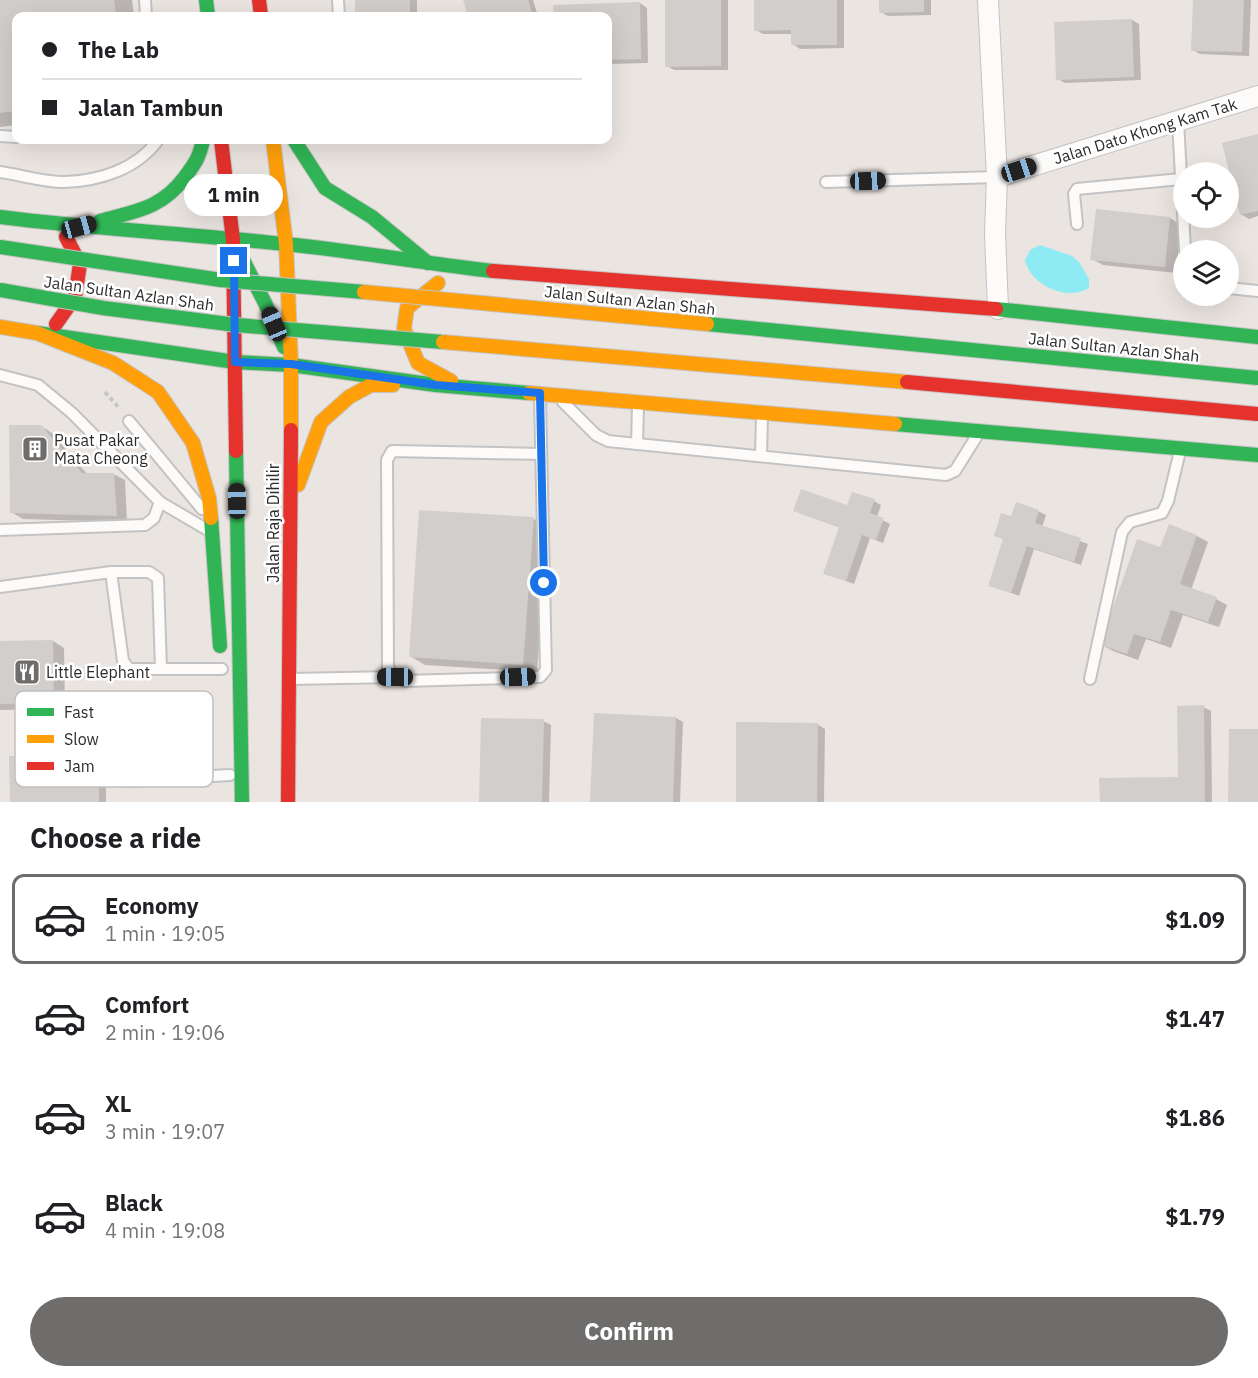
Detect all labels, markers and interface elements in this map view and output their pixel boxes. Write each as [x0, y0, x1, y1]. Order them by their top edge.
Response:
text: The Lab [78, 35, 159, 64]
text: Jalan Tambun [78, 93, 223, 122]
street label: Jalan Dato Khong Kam Tak [1051, 93, 1240, 168]
car [999, 156, 1039, 184]
map controls [1173, 162, 1239, 306]
button: locate [1173, 162, 1239, 228]
car [850, 171, 886, 191]
callout: 1 min [184, 174, 284, 216]
text: 1 min [207, 181, 260, 208]
car [59, 214, 99, 240]
button: layers [1173, 240, 1239, 306]
route end [220, 247, 247, 274]
street label: Jalan Sultan Azlan Shah [43, 271, 215, 315]
street label: Jalan Sultan Azlan Shah [544, 281, 716, 319]
car [259, 304, 289, 344]
street label: Jalan Sultan Azlan Shah [1028, 328, 1200, 366]
place label: Pusat Pakar Mata Cheong [54, 430, 148, 468]
building icon: Pusat Pakar Mata Cheong [20, 434, 50, 464]
street label: Jalan Raja Dihilir [263, 463, 283, 583]
car [228, 483, 246, 519]
route start [530, 569, 557, 596]
restaurant icon: Little Elephant [12, 657, 42, 687]
place label: Little Elephant [46, 662, 150, 682]
car [500, 667, 536, 687]
car [377, 668, 413, 686]
legend [15, 691, 213, 787]
text: Fast [64, 702, 94, 722]
text: Slow [64, 729, 99, 749]
text: Jam [64, 756, 95, 776]
text: Choose a ride [30, 820, 201, 855]
text: Economy [105, 891, 199, 920]
icon: car [33, 892, 87, 946]
text: $1.09 [1165, 905, 1225, 934]
text: 1 min · 19:05 [105, 920, 225, 947]
text: Comfort [105, 990, 189, 1019]
icon: car [33, 991, 87, 1045]
text: $1.47 [1165, 1004, 1225, 1033]
text: 2 min · 19:06 [105, 1019, 225, 1046]
text: XL [105, 1089, 131, 1118]
icon: car [33, 1090, 87, 1144]
text: $1.86 [1165, 1103, 1225, 1132]
text: 3 min · 19:07 [105, 1118, 225, 1145]
text: Black [105, 1188, 163, 1217]
icon: car [33, 1189, 87, 1243]
text: $1.79 [1165, 1202, 1225, 1231]
text: 4 min · 19:08 [105, 1217, 225, 1244]
button: Confirm [30, 1297, 1228, 1366]

